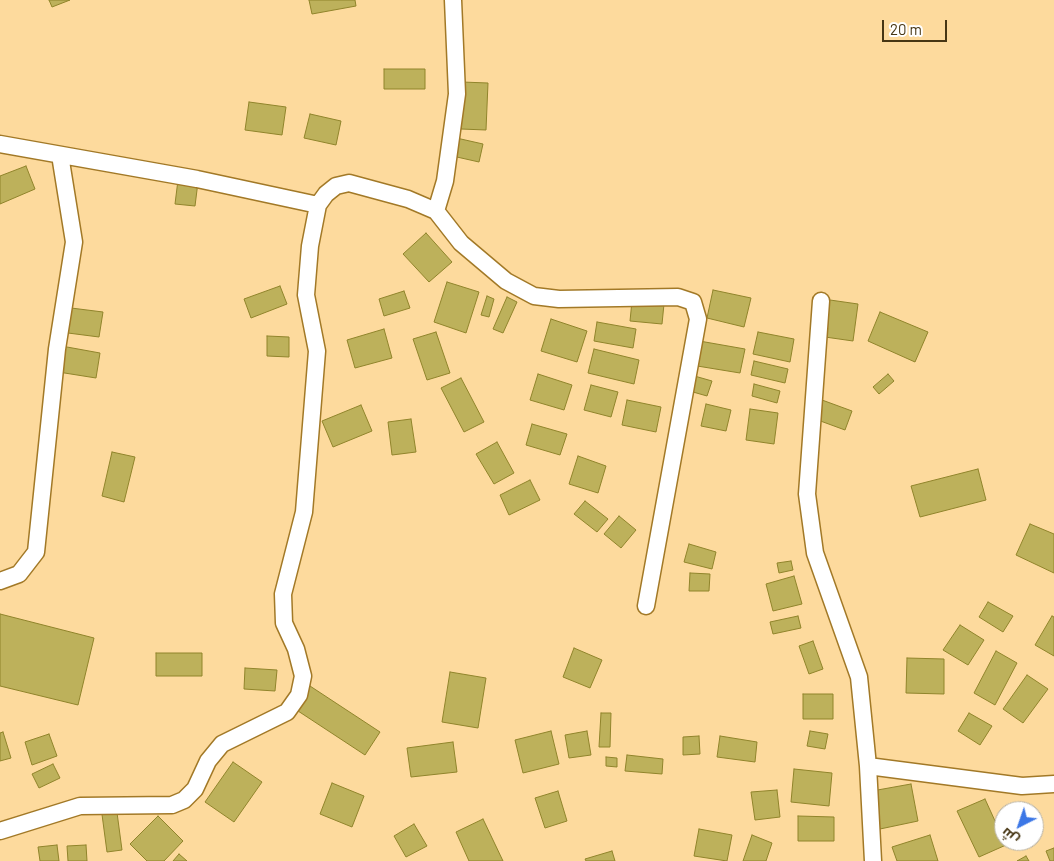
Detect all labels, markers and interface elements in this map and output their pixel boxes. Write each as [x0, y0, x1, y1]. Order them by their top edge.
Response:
scale bar [884, 10, 949, 42]
text: 20 m [890, 20, 922, 38]
north arrow [994, 801, 1044, 851]
text: ش [997, 825, 1022, 849]

